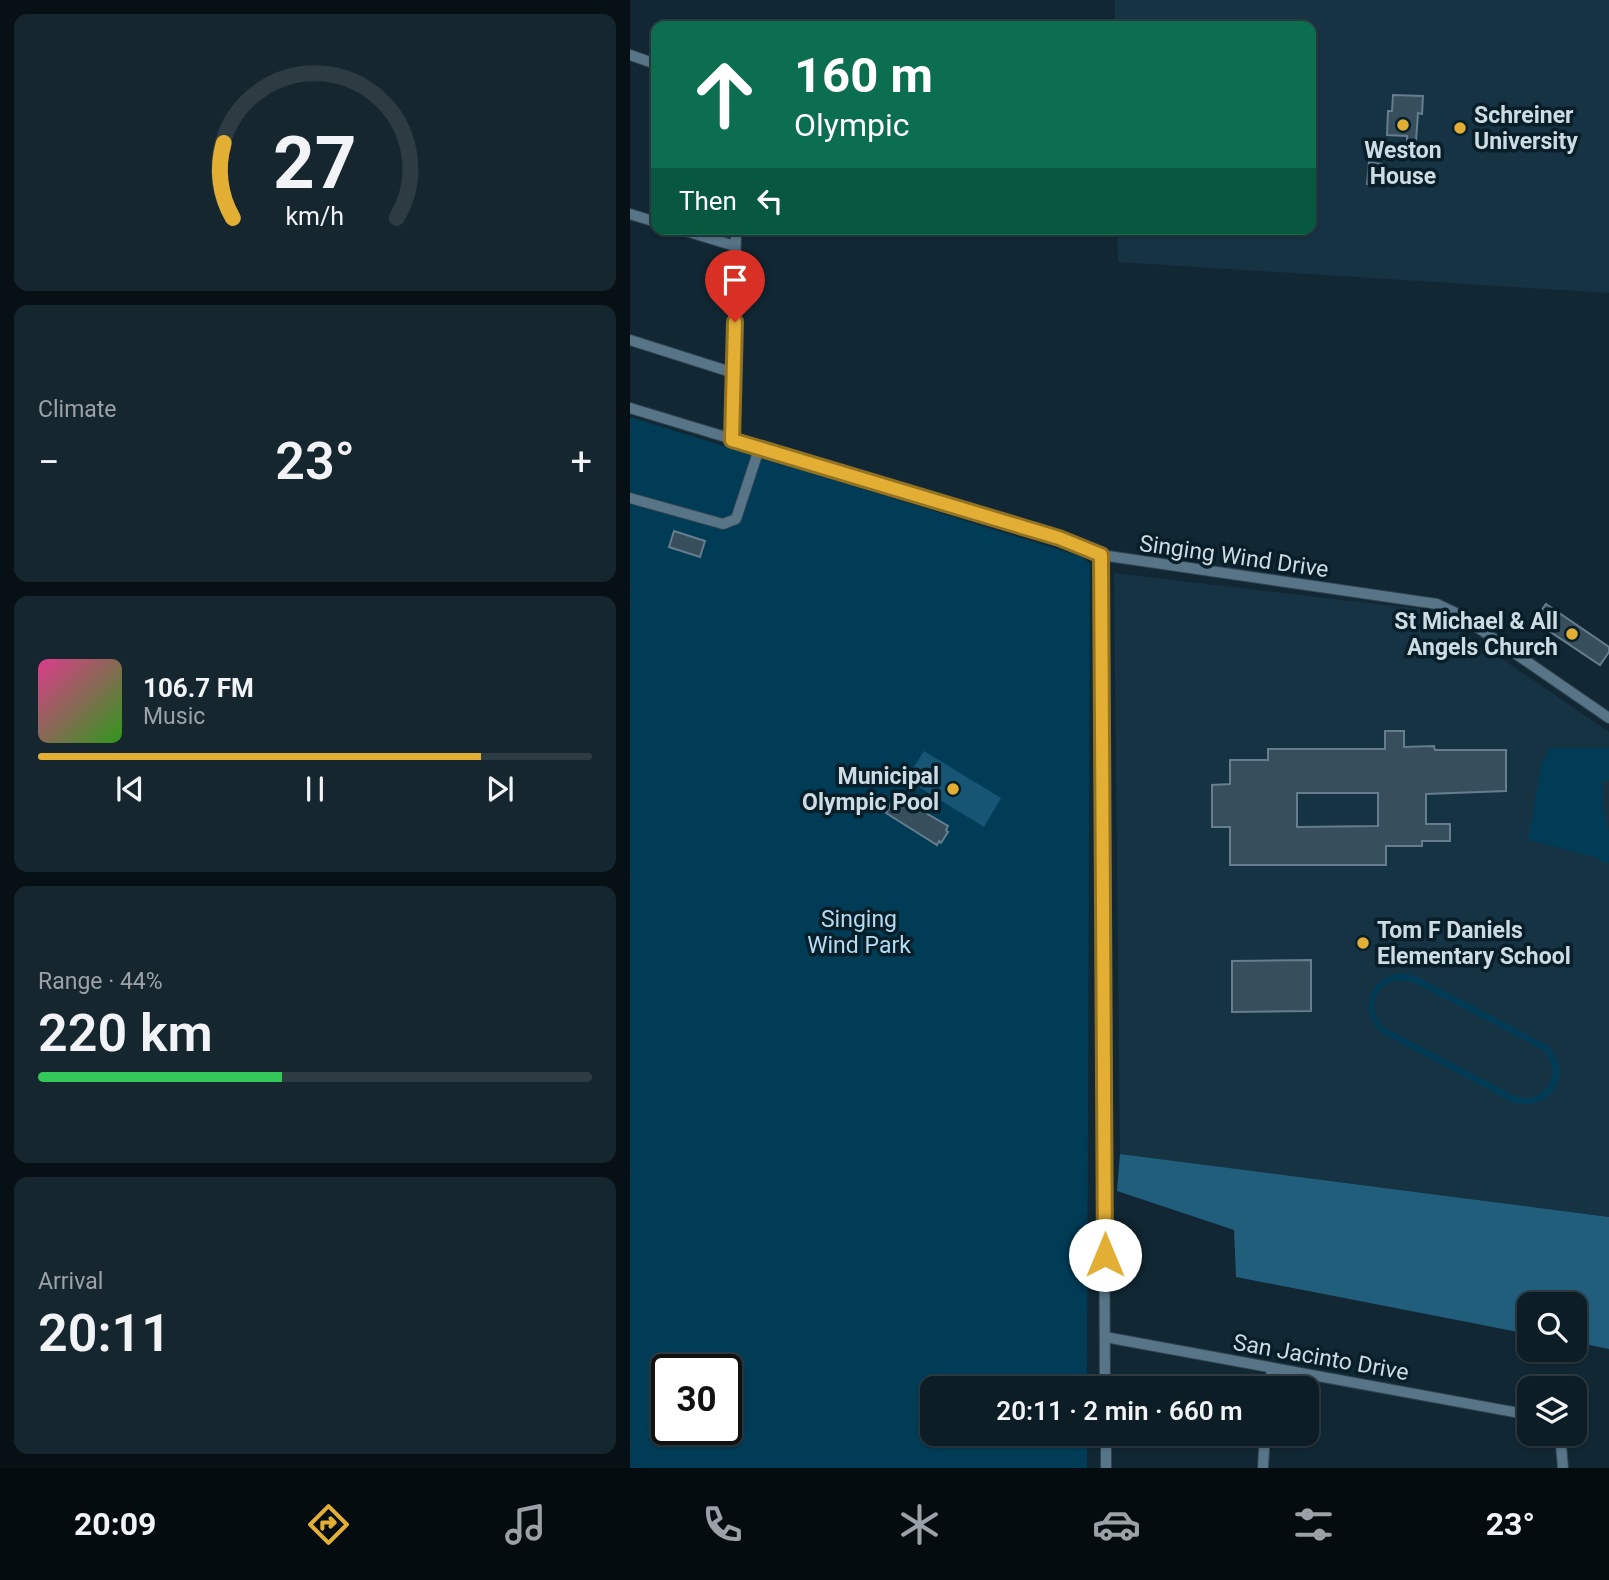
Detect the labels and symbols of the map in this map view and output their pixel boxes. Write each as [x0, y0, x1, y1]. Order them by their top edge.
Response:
place label: Schreiner University [1474, 102, 1578, 155]
marker: Weston House [1395, 117, 1411, 133]
marker: Schreiner University [1452, 120, 1468, 136]
place label: Weston House [1364, 137, 1442, 190]
pin [705, 250, 765, 322]
street label: Singing Wind Drive [1138, 530, 1330, 583]
place label: St Michael & All Angels Church [1394, 608, 1558, 661]
marker: St Michael & All Angels Church [1564, 626, 1580, 642]
place label: Municipal Olympic Pool [802, 763, 939, 816]
marker: Municipal Olympic Pool [945, 781, 961, 797]
park label: Singing Wind Park [807, 906, 911, 959]
place label: Tom F Daniels Elementary School [1377, 917, 1571, 970]
marker: Tom F Daniels Elementary School [1355, 935, 1371, 951]
position arrow [1068, 1218, 1142, 1292]
street label: San Jacinto Drive [1231, 1329, 1411, 1386]
speed limit sign: 30 [651, 1354, 742, 1445]

